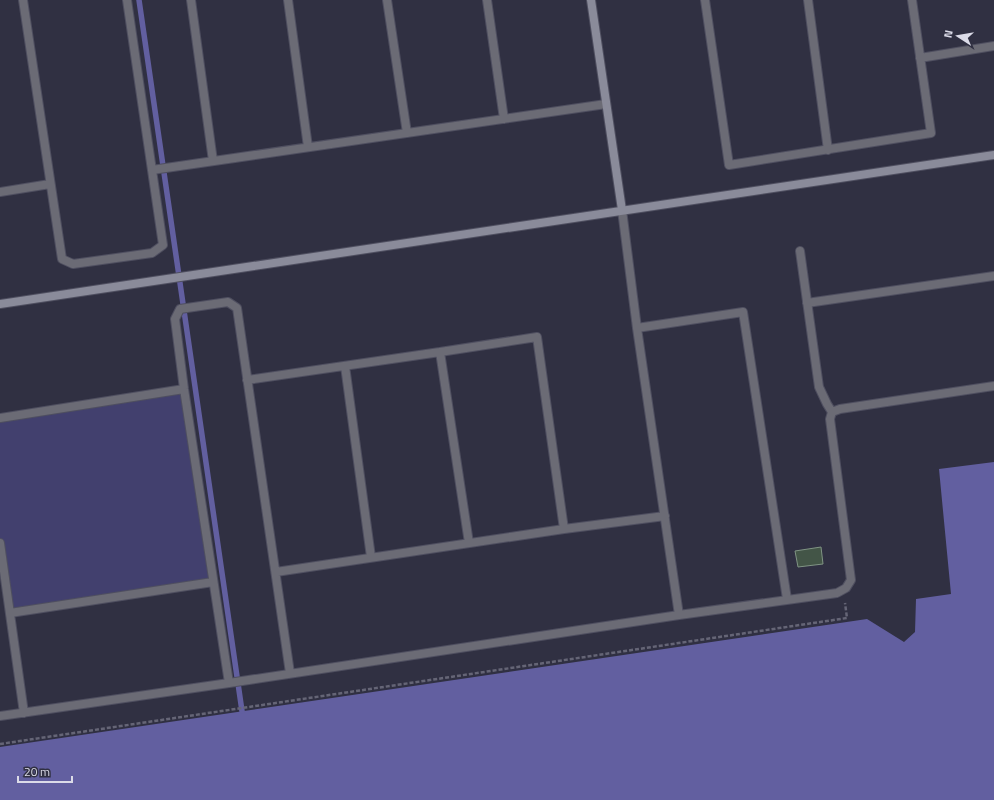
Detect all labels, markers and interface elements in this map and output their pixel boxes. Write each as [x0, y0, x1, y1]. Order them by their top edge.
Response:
north arrow [938, 16, 978, 56]
text: N [940, 29, 957, 39]
scale bar [18, 758, 72, 784]
text: 20 m [24, 762, 50, 781]

